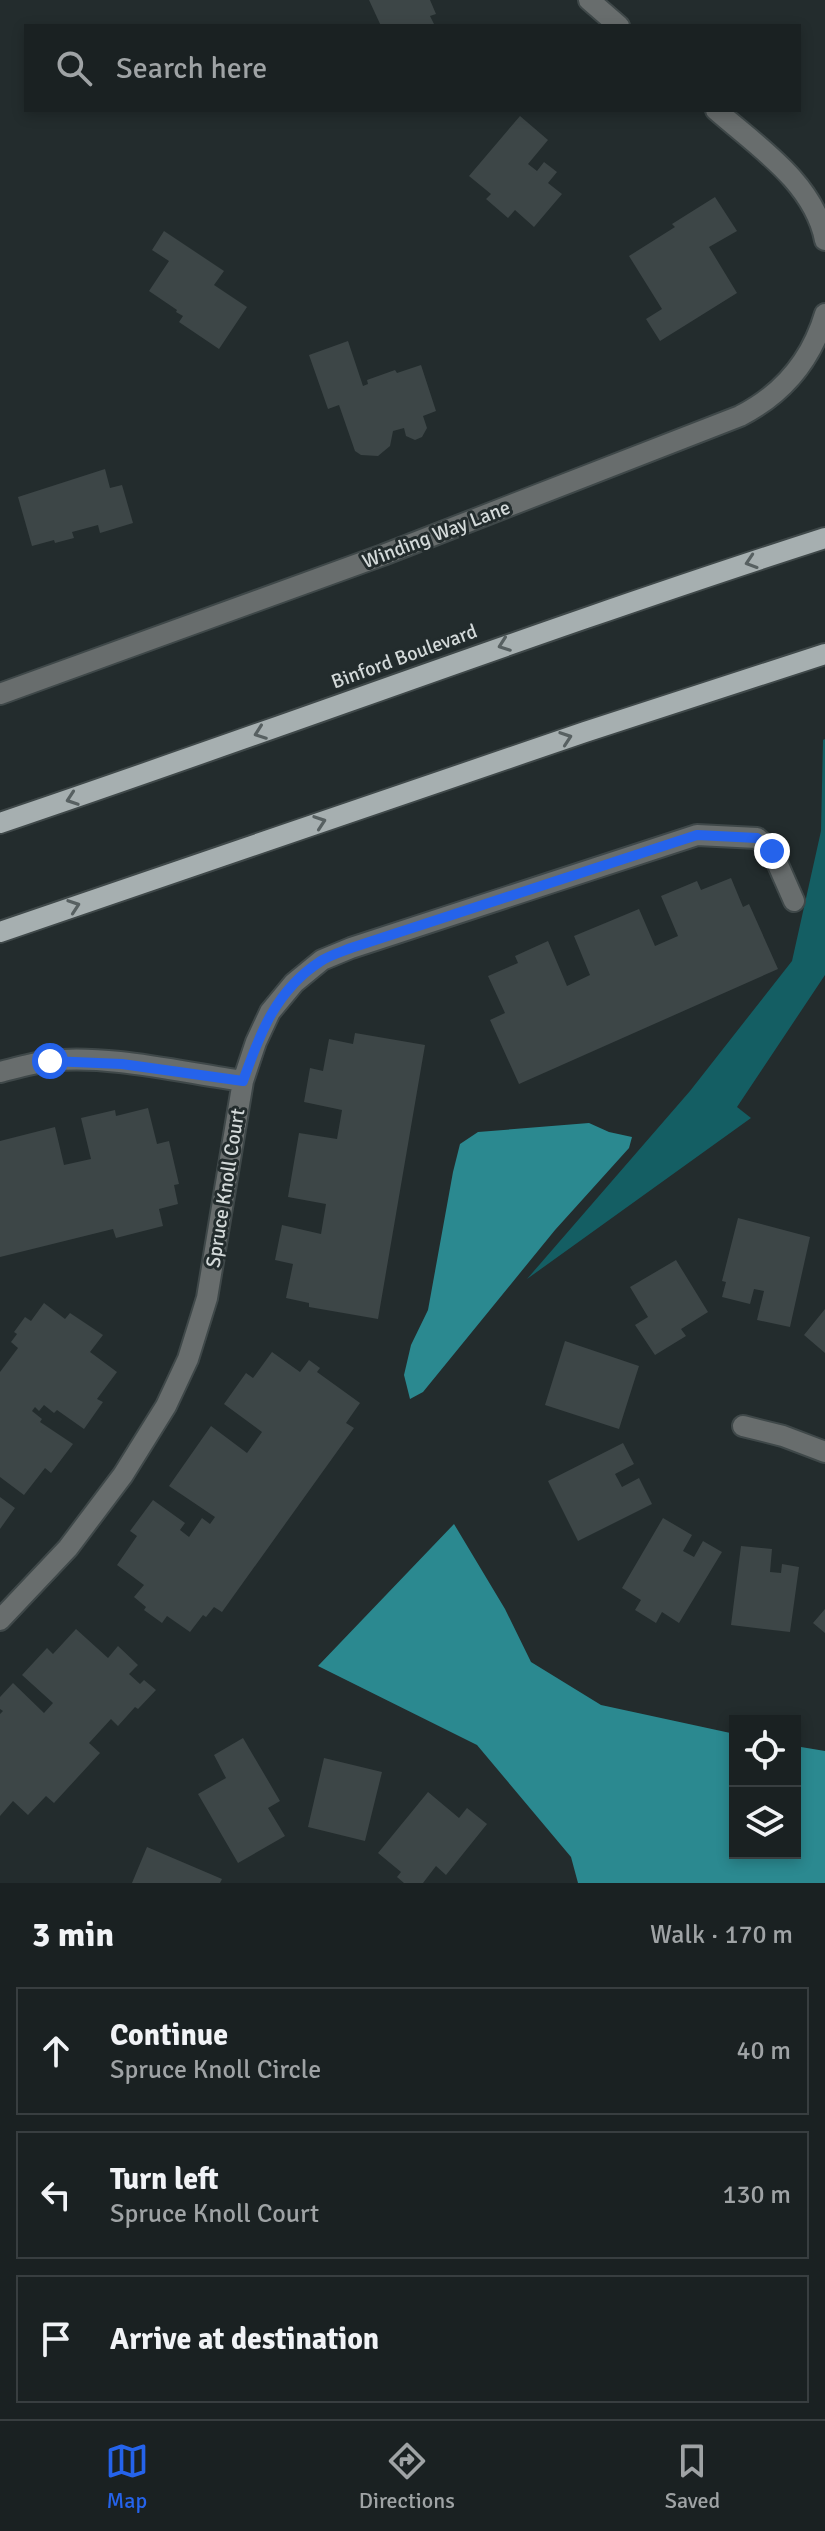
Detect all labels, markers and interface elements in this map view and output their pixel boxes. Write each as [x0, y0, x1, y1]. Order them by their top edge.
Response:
search box [24, 24, 801, 112]
icon: search [52, 46, 96, 90]
text: Search here [116, 50, 267, 87]
street label: Winding Way Lane [359, 495, 514, 574]
one-way arrow [744, 552, 758, 568]
street label: Binford Boulevard [328, 618, 481, 694]
one-way arrow [498, 635, 512, 652]
one-way arrow [254, 723, 268, 740]
one-way arrow [558, 732, 572, 748]
one-way arrow [65, 789, 79, 805]
one-way arrow [312, 815, 326, 831]
route end [754, 833, 790, 869]
one-way arrow [66, 900, 80, 916]
route start [32, 1043, 68, 1079]
street label: Spruce Knoll Court [201, 1107, 250, 1269]
map controls [729, 1715, 801, 1859]
button: locate [729, 1715, 801, 1787]
button: layers [729, 1787, 801, 1859]
text: 3 min [32, 1914, 114, 1956]
text: Walk · 170 m [650, 1919, 793, 1951]
text: Continue [110, 2017, 228, 2054]
icon: ahead [34, 2029, 78, 2073]
text: 40 m [736, 2035, 791, 2067]
text: Spruce Knoll Circle [110, 2054, 321, 2086]
text: Turn left [110, 2161, 219, 2198]
icon: left [34, 2173, 78, 2217]
text: 130 m [722, 2179, 791, 2211]
text: Spruce Knoll Court [110, 2198, 319, 2230]
icon: arrive [34, 2317, 78, 2361]
text: Arrive at destination [110, 2321, 379, 2358]
tab: Map [105, 2439, 149, 2514]
tab: Directions [359, 2439, 455, 2514]
tab: Saved [665, 2439, 720, 2514]

